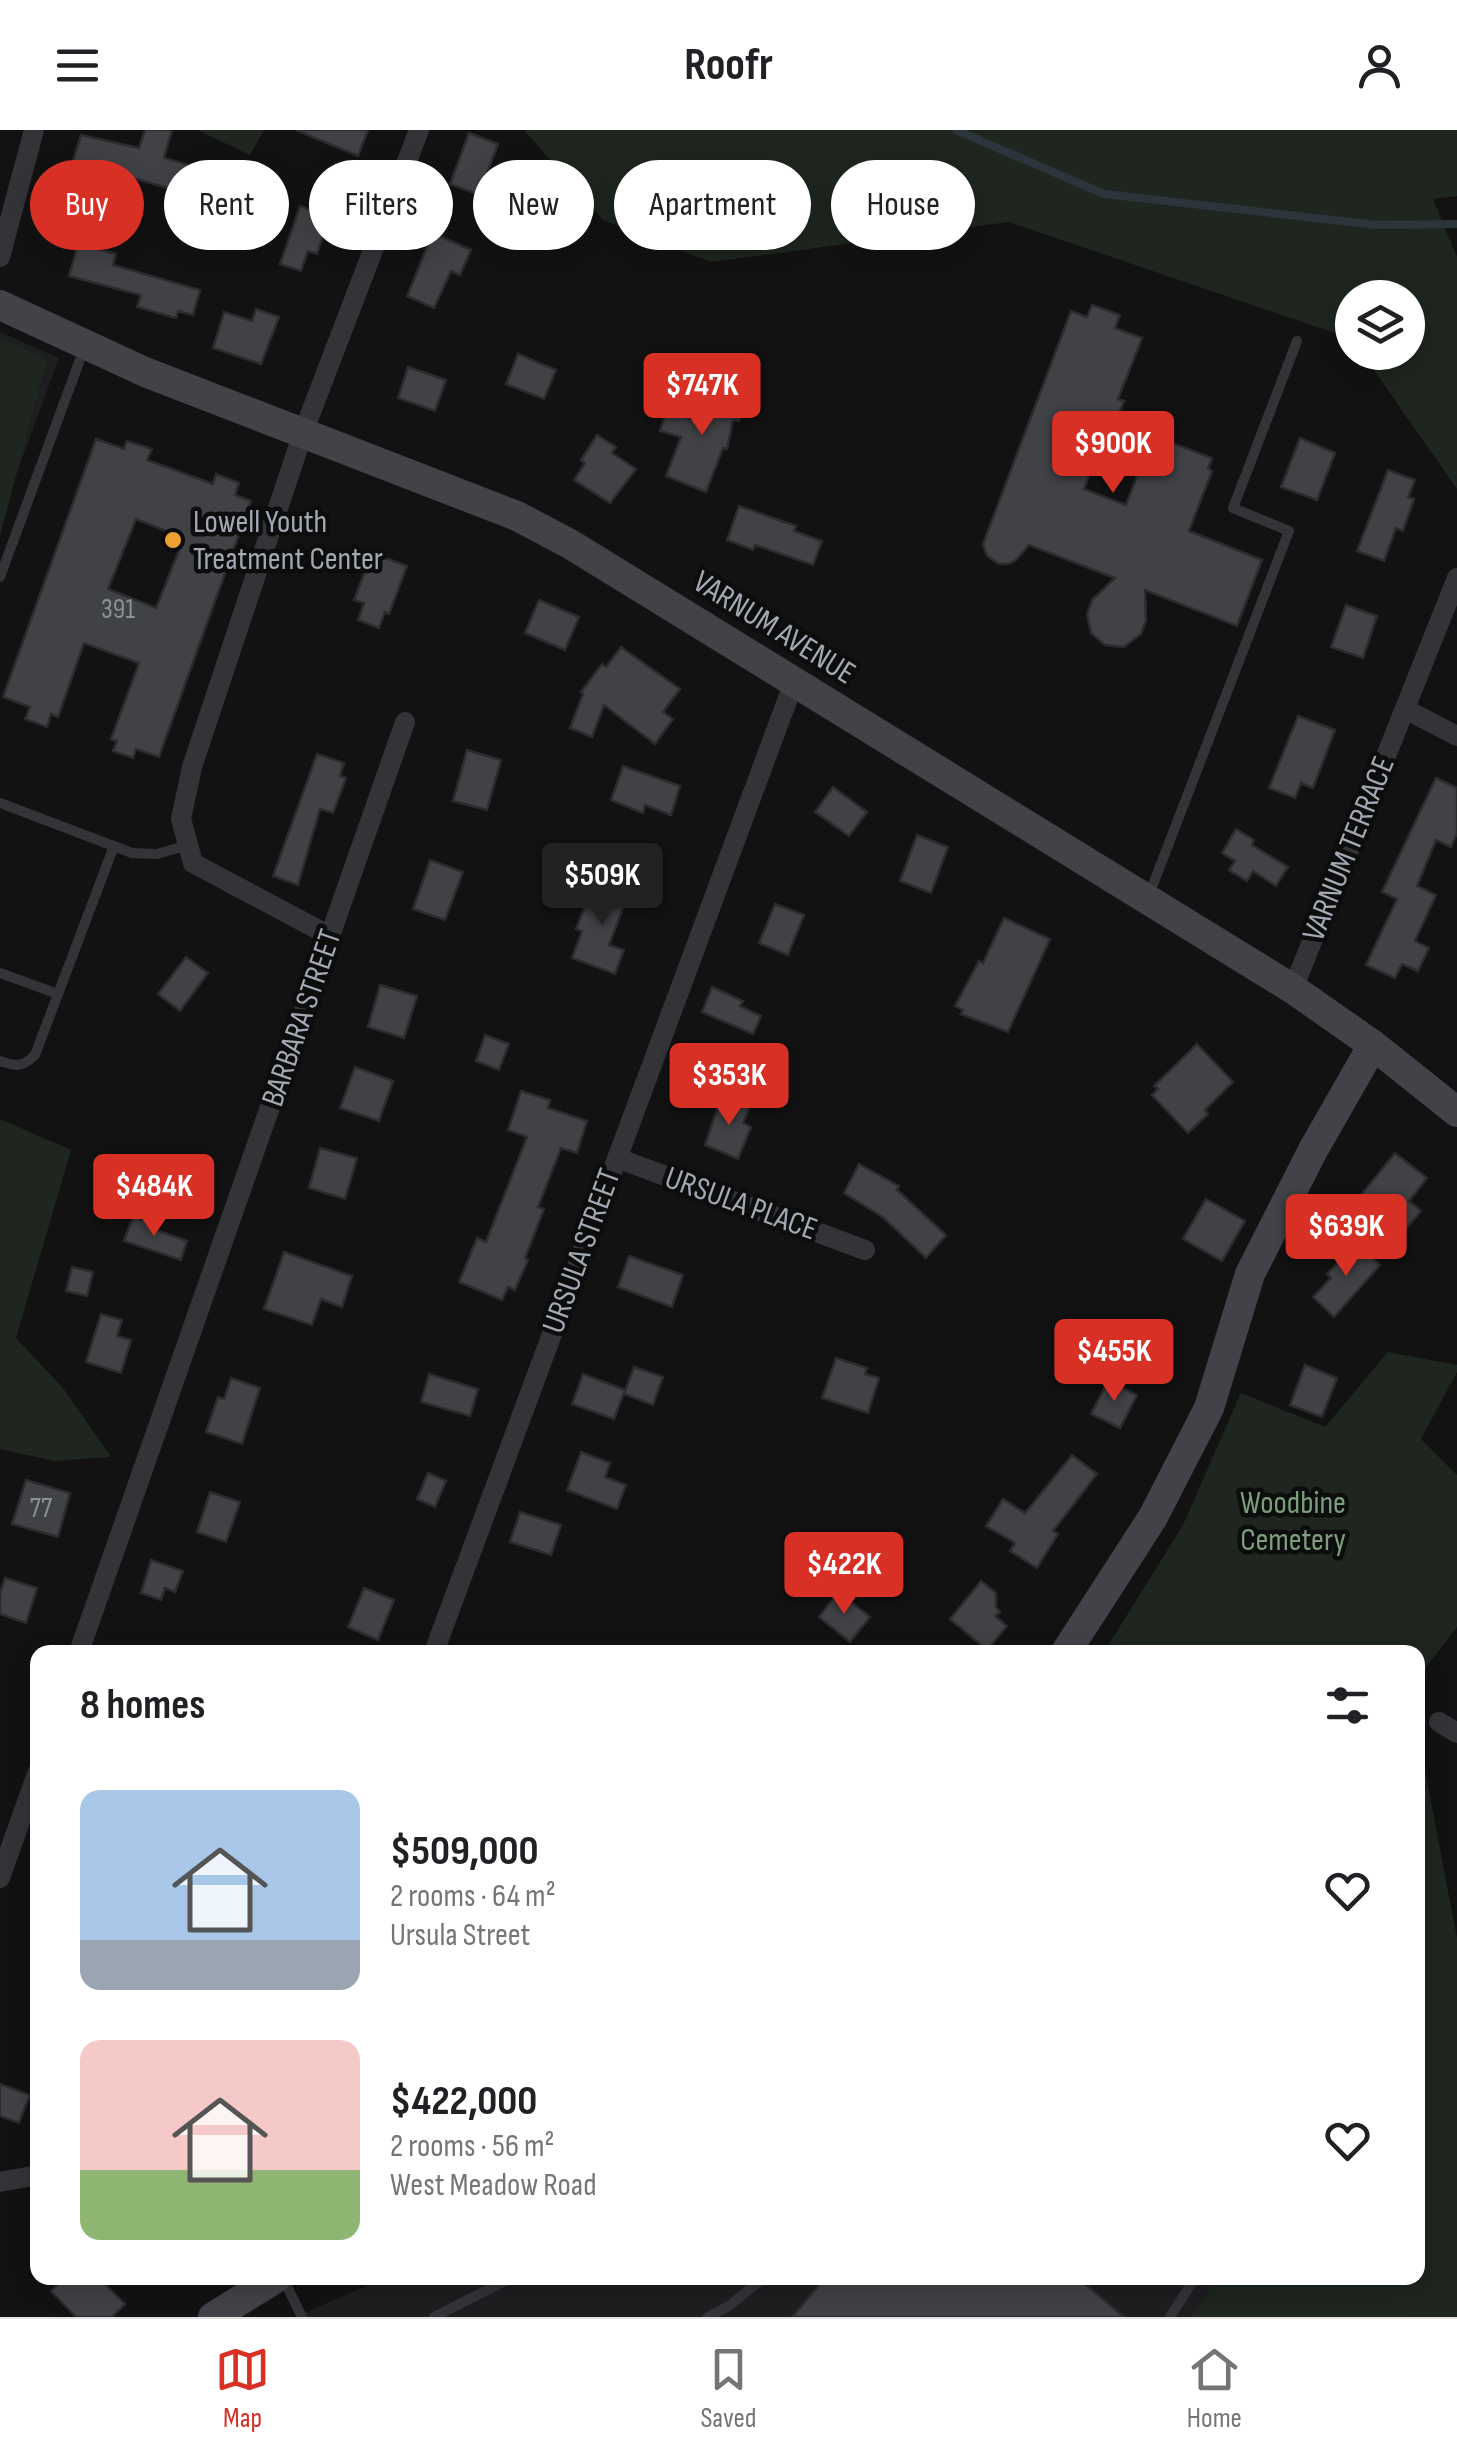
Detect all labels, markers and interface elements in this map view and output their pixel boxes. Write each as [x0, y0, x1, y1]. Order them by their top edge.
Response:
icon: menu [50, 38, 105, 93]
text: Roofr [684, 38, 773, 93]
icon: person [1352, 38, 1407, 93]
chip: Buy [30, 160, 144, 250]
chip: Rent [164, 160, 289, 250]
chip: Filters [309, 160, 453, 250]
chip: New [473, 160, 594, 250]
chip: Apartment [614, 160, 811, 250]
chip: House [831, 160, 975, 250]
map controls [1335, 280, 1425, 370]
button: layers [1335, 280, 1425, 370]
pin: $747K [632, 353, 772, 438]
text: $747K [666, 366, 738, 405]
pin: $900K [1043, 411, 1183, 496]
text: $900K [1074, 424, 1152, 463]
place label: Lowell Youth Treatment Center [193, 503, 383, 579]
marker: Lowell Youth Treatment Center [162, 529, 184, 551]
street label: VARNUM AVENUE [686, 563, 862, 693]
house number: 391 [101, 593, 135, 626]
street label: VARNUM TERRACE [1294, 751, 1404, 947]
pin: $509K [532, 843, 672, 928]
text: $509K [564, 856, 640, 895]
street label: BARBARA STREET [254, 924, 350, 1112]
pin: $353K [659, 1043, 799, 1128]
text: $353K [692, 1056, 766, 1095]
pin: $484K [84, 1154, 224, 1239]
street label: URSULA PLACE [660, 1158, 822, 1250]
street label: URSULA STREET [534, 1164, 630, 1338]
text: $484K [115, 1167, 193, 1206]
pin: $639K [1276, 1194, 1416, 1279]
text: $639K [1308, 1207, 1384, 1246]
pin: $455K [1044, 1319, 1184, 1404]
text: $455K [1076, 1332, 1152, 1371]
park label: Woodbine Cemetery [1240, 1484, 1346, 1560]
house number: 77 [30, 1492, 52, 1525]
pin: $422K [774, 1532, 914, 1617]
text: $422K [806, 1545, 882, 1584]
icon: filters [1320, 1678, 1375, 1733]
text: 8 homes [80, 1680, 205, 1731]
text: $509,000 [390, 1826, 539, 1877]
icon: home [160, 1830, 280, 1950]
icon: heart [1320, 1863, 1375, 1918]
text: 2 rooms · 64 m² [390, 1877, 556, 1916]
text: Ursula Street [390, 1916, 530, 1955]
text: $422,000 [390, 2076, 537, 2127]
icon: home [160, 2080, 280, 2200]
icon: heart [1320, 2113, 1375, 2168]
text: 2 rooms · 56 m² [390, 2127, 555, 2166]
text: West Meadow Road [390, 2166, 597, 2205]
tab: Map [215, 2342, 270, 2435]
tab: Saved [700, 2342, 757, 2435]
tab: Home [1187, 2342, 1242, 2435]

